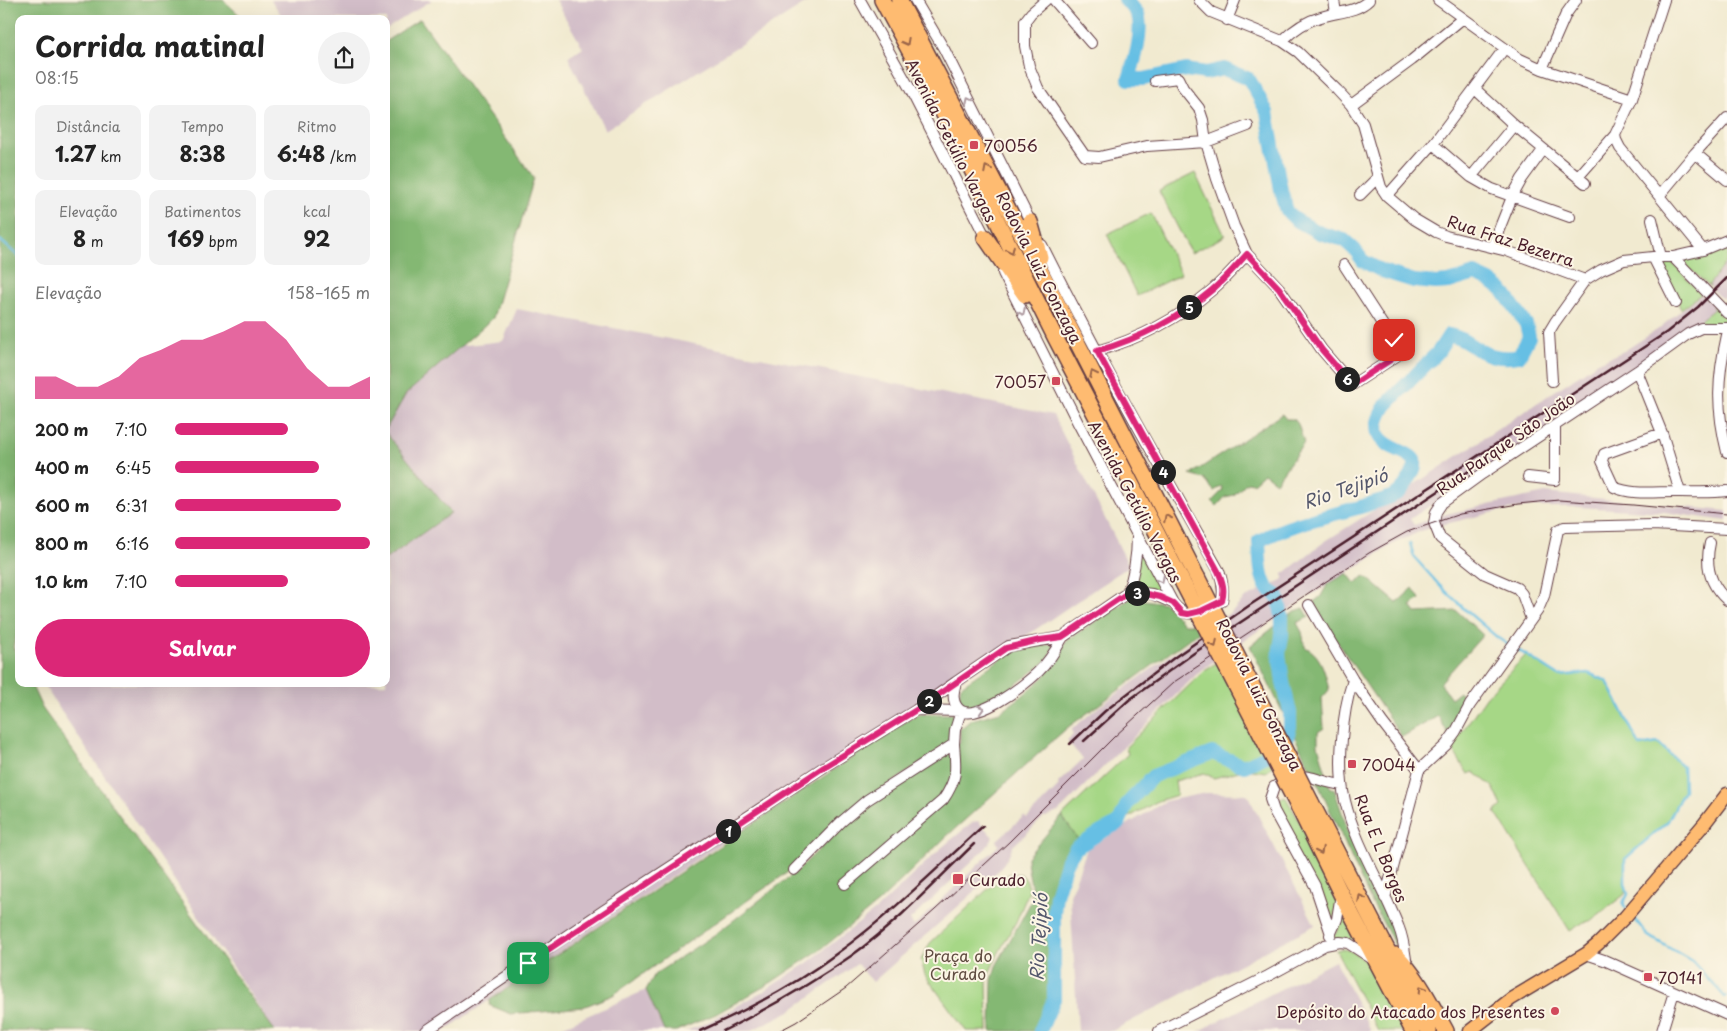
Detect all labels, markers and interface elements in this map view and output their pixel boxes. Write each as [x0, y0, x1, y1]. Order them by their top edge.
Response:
text: Corrida matinal [35, 24, 265, 67]
button: share [318, 32, 370, 84]
one-way arrow [900, 37, 910, 46]
street label: Avenida Getúlio Vargas [900, 54, 1004, 226]
text: 08:15 [35, 65, 79, 89]
one-way arrow [965, 96, 975, 105]
text: Distância [56, 116, 120, 137]
text: Tempo [181, 116, 224, 137]
text: Ritmo [297, 116, 337, 137]
place label: 70056 [984, 133, 1038, 157]
text: 1.27 [55, 137, 96, 169]
text: 8:38 [179, 137, 226, 169]
text: 6:48 [277, 137, 325, 169]
marker: 70056 [968, 139, 980, 151]
text: km [96, 146, 122, 167]
text: /km [325, 146, 357, 167]
one-way arrow [983, 165, 993, 174]
street label: Rodovia Luiz Gonzaga [991, 187, 1089, 347]
text: Elevação [59, 201, 117, 222]
text: Batimentos [164, 201, 241, 222]
text: kcal [303, 201, 331, 222]
street label: Rua Fraz Bezerra [1444, 208, 1578, 272]
text: 8 [73, 222, 86, 254]
text: 169 [167, 222, 204, 254]
text: 92 [303, 222, 330, 254]
text: m [86, 231, 103, 252]
text: bpm [204, 231, 238, 252]
one-way arrow [1005, 244, 1015, 253]
text: Elevação [35, 280, 102, 304]
text: 158–165 m [288, 280, 370, 304]
pin: 5 [1176, 294, 1202, 320]
text: 5 [1185, 297, 1194, 318]
one-way arrow [1016, 306, 1026, 315]
pin [1373, 319, 1415, 361]
icon: check [1380, 326, 1408, 354]
pin: 6 [1334, 366, 1360, 392]
place label: 70057 [995, 369, 1046, 393]
text: 6 [1343, 369, 1352, 390]
one-way arrow [1089, 370, 1099, 379]
marker: 70057 [1050, 375, 1062, 387]
street label: Rua Parque São João [1431, 386, 1579, 500]
street label: Avenida Getúlio Vargas [1083, 415, 1189, 587]
text: 200 m [35, 417, 89, 441]
text: 7:10 [115, 417, 147, 441]
text: 400 m [35, 455, 89, 479]
text: 6:45 [115, 455, 151, 479]
pin: 4 [1150, 460, 1176, 484]
water label: Rio Tejipió [1299, 460, 1393, 515]
text: 4 [1159, 462, 1168, 483]
text: 600 m [35, 493, 89, 517]
text: 6:31 [115, 493, 148, 517]
one-way arrow [1163, 515, 1173, 524]
text: 800 m [35, 531, 88, 555]
text: 6:16 [115, 531, 149, 555]
text: 1.0 km [35, 569, 88, 593]
text: 7:10 [115, 569, 147, 593]
one-way arrow [1155, 575, 1165, 584]
pin: 3 [1124, 580, 1150, 606]
text: 3 [1133, 583, 1142, 604]
street label: Rodovia Luiz Gonzaga [1211, 614, 1309, 774]
button: Salvar [35, 619, 370, 677]
one-way arrow [1208, 639, 1218, 648]
pin: 2 [916, 688, 942, 714]
text: 2 [925, 691, 934, 712]
one-way arrow [977, 705, 985, 715]
place label: 70044 [1362, 752, 1416, 776]
marker: 70044 [1346, 758, 1358, 770]
street label: Rua E L Borges [1349, 790, 1415, 906]
pin: 1 [716, 818, 740, 844]
text: 1 [725, 821, 732, 842]
one-way arrow [1314, 846, 1324, 855]
place label: Curado [969, 867, 1025, 891]
marker: Curado [951, 872, 965, 886]
water label: Rio Tejipió [1022, 891, 1054, 981]
one-way arrow [1357, 895, 1367, 904]
pin [507, 942, 549, 984]
park label: Praça do Curado [924, 943, 992, 985]
icon: arrive [514, 949, 542, 977]
place label: 70141 [1658, 965, 1703, 989]
marker: 70141 [1642, 971, 1654, 983]
one-way arrow [1418, 985, 1428, 994]
place label: Depósito do Atacado dos Presentes [1276, 999, 1545, 1023]
marker: Depósito do Atacado dos Presentes [1549, 1005, 1561, 1017]

